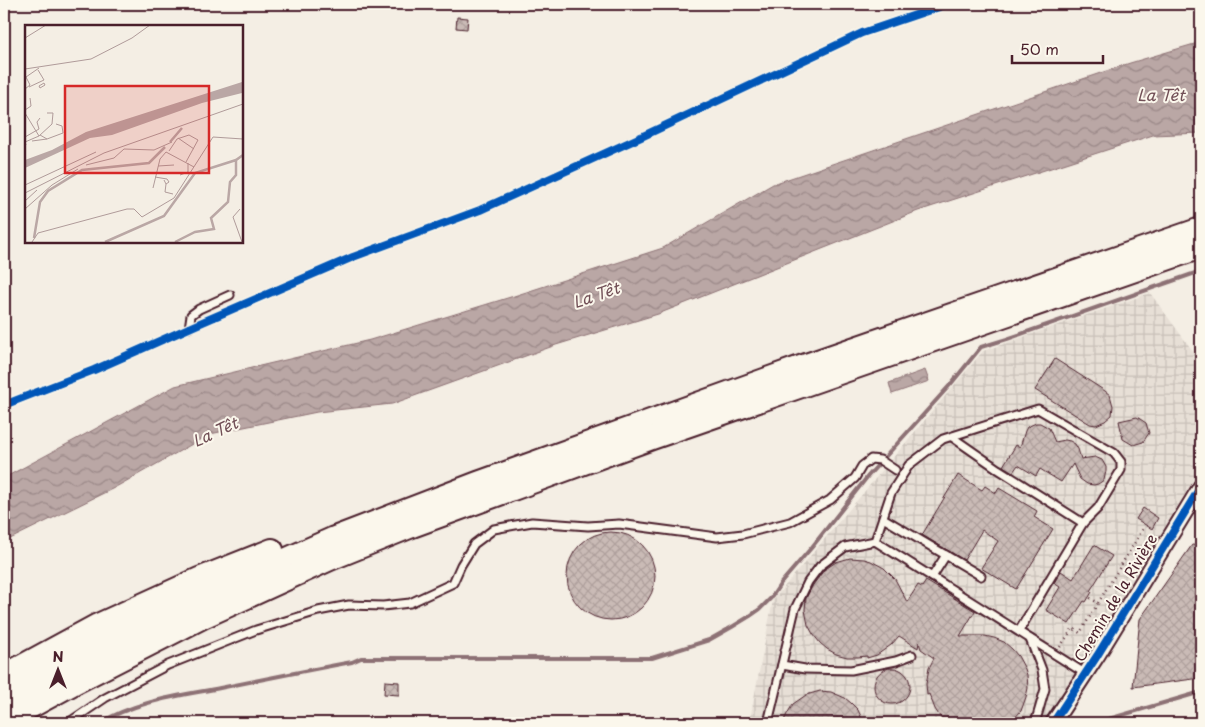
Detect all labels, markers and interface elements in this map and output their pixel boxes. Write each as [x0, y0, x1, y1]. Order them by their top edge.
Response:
inset map [25, 25, 242, 242]
scale bar [1012, 32, 1104, 64]
text: 50 m [1020, 37, 1059, 60]
water label: La Têt [1137, 82, 1187, 106]
water label: La Têt [569, 274, 624, 313]
water label: La Têt [188, 409, 243, 452]
street label: Chemin de la Rivière [1067, 529, 1162, 666]
north arrow [32, 644, 82, 694]
text: N [52, 646, 64, 667]

